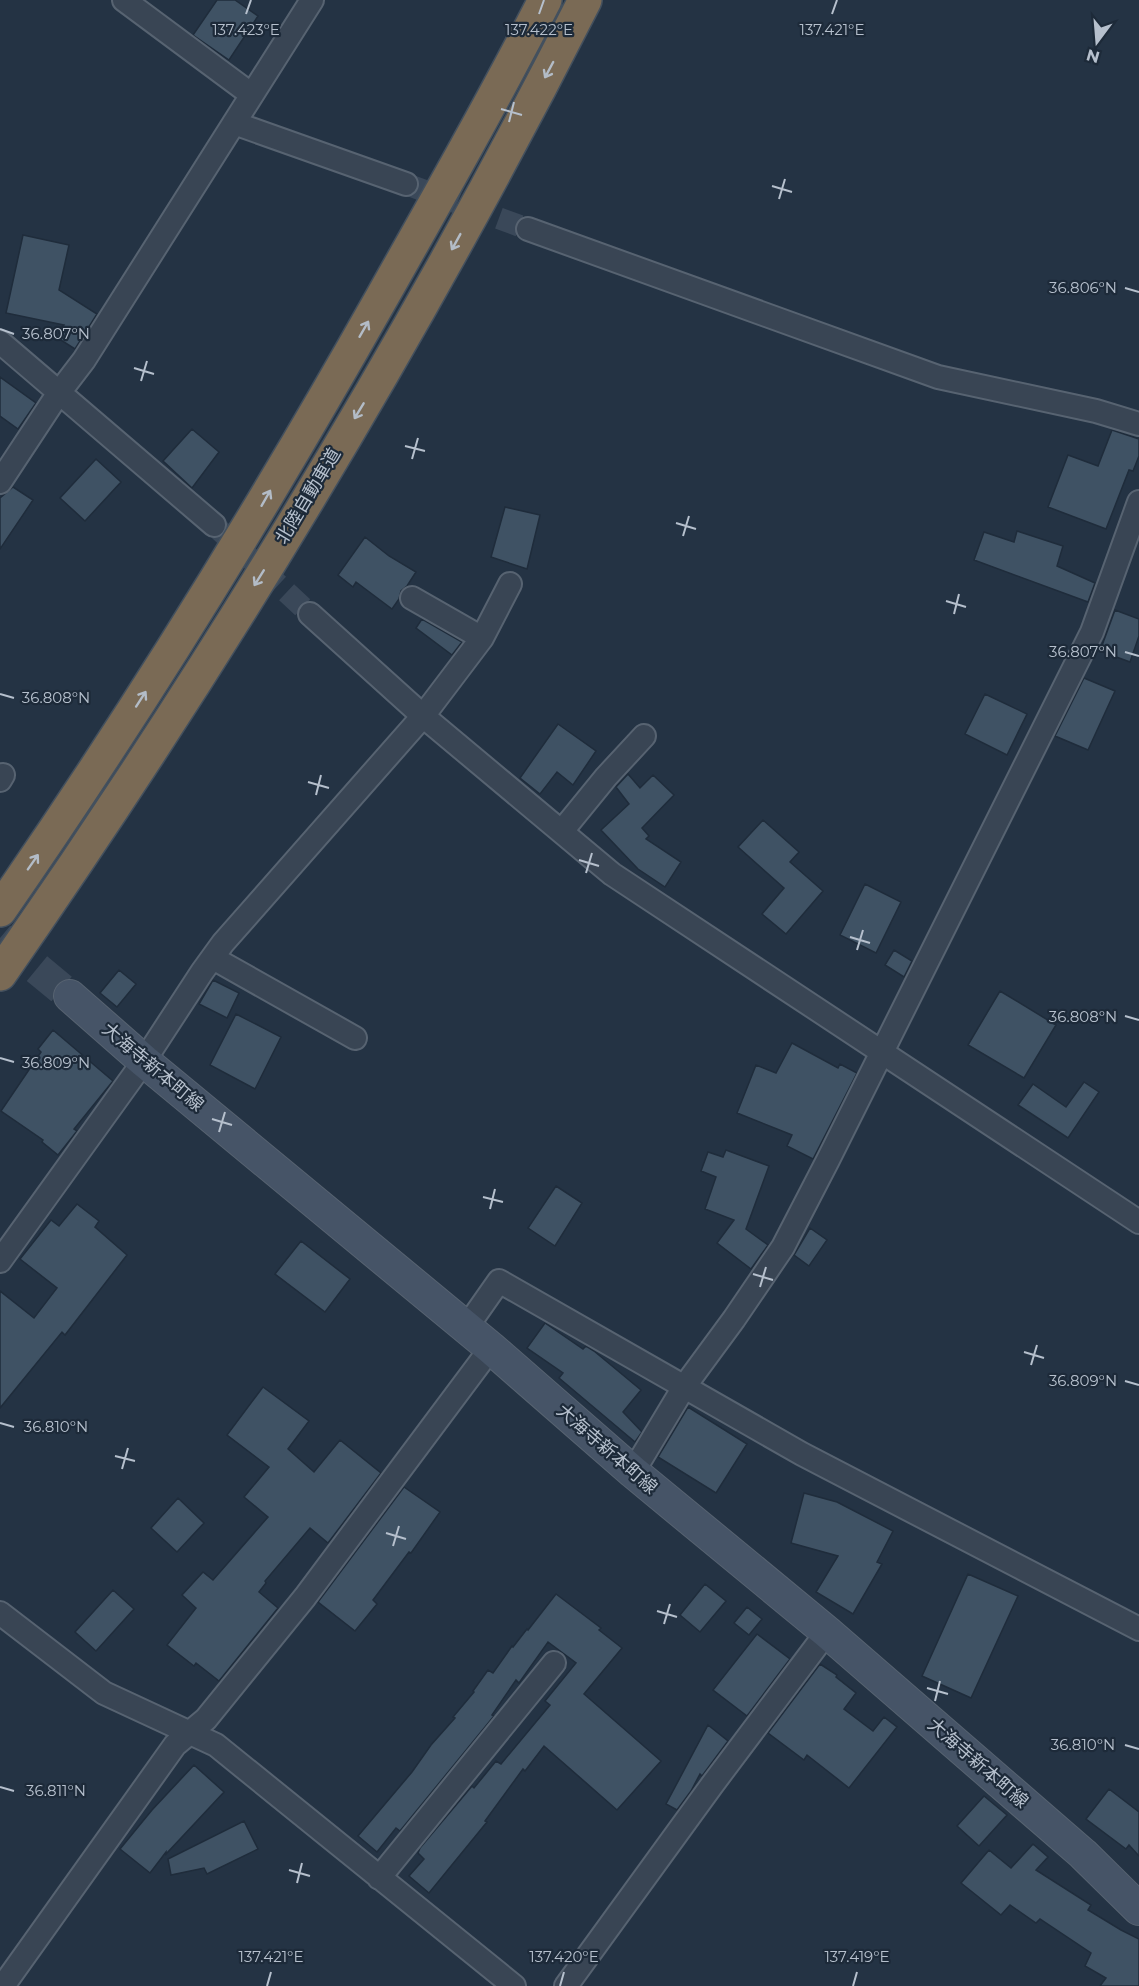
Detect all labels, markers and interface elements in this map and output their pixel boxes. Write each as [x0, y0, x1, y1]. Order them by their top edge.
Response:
north arrow [1067, 12, 1127, 72]
text: 137.423°E [212, 20, 280, 39]
text: 137.422°E [505, 20, 573, 39]
text: 137.421°E [800, 20, 864, 39]
text: N [1084, 45, 1102, 67]
one-way arrow [542, 61, 554, 79]
one-way arrow [449, 233, 461, 250]
text: 36.806°N [1049, 278, 1117, 297]
one-way arrow [358, 321, 370, 338]
text: 36.807°N [22, 324, 90, 343]
one-way arrow [353, 402, 365, 419]
street label: 北陸自動車道 [271, 444, 345, 548]
one-way arrow [261, 490, 273, 507]
one-way arrow [252, 570, 265, 587]
text: 36.807°N [1049, 642, 1117, 661]
text: 36.808°N [22, 688, 90, 707]
one-way arrow [136, 691, 148, 708]
one-way arrow [27, 854, 39, 870]
text: 36.808°N [1049, 1007, 1117, 1026]
street label: 大海寺新本町線 [98, 1018, 208, 1116]
text: 36.809°N [22, 1053, 90, 1072]
text: 36.809°N [1049, 1371, 1117, 1390]
street label: 大海寺新本町線 [552, 1399, 662, 1499]
text: 36.810°N [24, 1417, 88, 1436]
street label: 大海寺新本町線 [923, 1713, 1033, 1813]
text: 36.810°N [1051, 1735, 1115, 1754]
text: 36.811°N [26, 1781, 86, 1800]
text: 137.421°E [239, 1947, 303, 1966]
text: 137.420°E [529, 1947, 599, 1966]
text: 137.419°E [824, 1947, 890, 1966]

